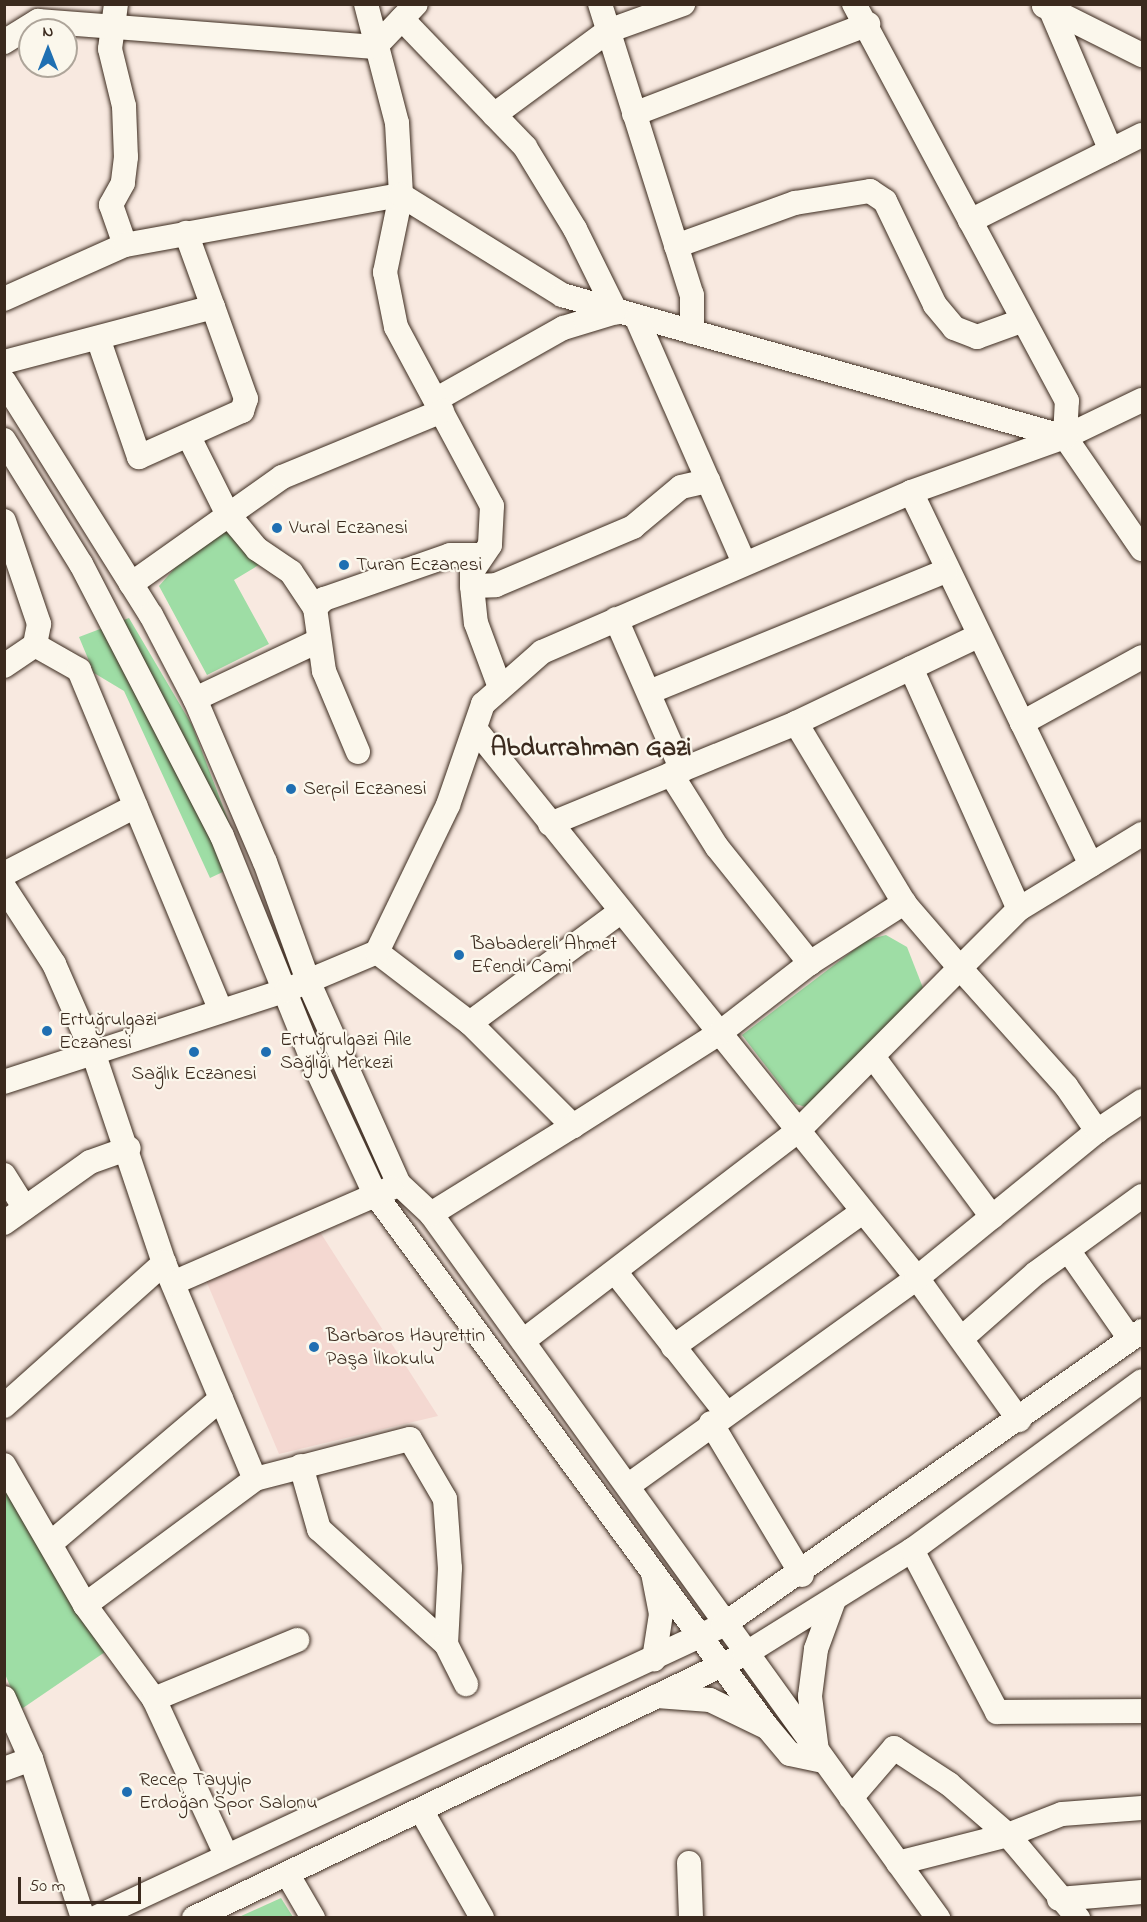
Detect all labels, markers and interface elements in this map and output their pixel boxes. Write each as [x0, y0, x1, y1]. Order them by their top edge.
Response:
north arrow [18, 18, 78, 78]
text: N [43, 20, 53, 44]
place label: Vural Eczanesi [289, 516, 408, 540]
marker: Vural Eczanesi [270, 521, 284, 535]
place label: Turan Eczanesi [356, 553, 482, 577]
marker: Turan Eczanesi [337, 558, 351, 572]
district label: Abdurrahman Gazi [490, 734, 692, 766]
place label: Serpil Eczanesi [303, 777, 427, 801]
marker: Serpil Eczanesi [284, 782, 298, 796]
place label: Babadereli Ahmet Efendi Cami [471, 932, 617, 979]
marker: Babadereli Ahmet Efendi Cami [452, 948, 466, 962]
place label: Ertuğrulgazi Eczanesi [59, 1008, 157, 1055]
marker: Ertuğrulgazi Eczanesi [40, 1024, 54, 1038]
place label: Ertuğrulgazi Aile Sağlığı Merkezi [280, 1028, 411, 1075]
marker: Ertuğrulgazi Aile Sağlığı Merkezi [257, 1043, 275, 1061]
marker: Sağlık Eczanesi [187, 1045, 201, 1059]
place label: Sağlık Eczanesi [131, 1062, 257, 1086]
place label: Barbaros Hayrettin Paşa İlkokulu [326, 1324, 485, 1371]
marker: Barbaros Hayrettin Paşa İlkokulu [307, 1340, 321, 1354]
place label: Recep Tayyip Erdoğan Spor Salonu [139, 1768, 318, 1815]
marker: Recep Tayyip Erdoğan Spor Salonu [120, 1785, 134, 1799]
scale bar [21, 1865, 144, 1903]
text: 50 m [29, 1874, 66, 1900]

